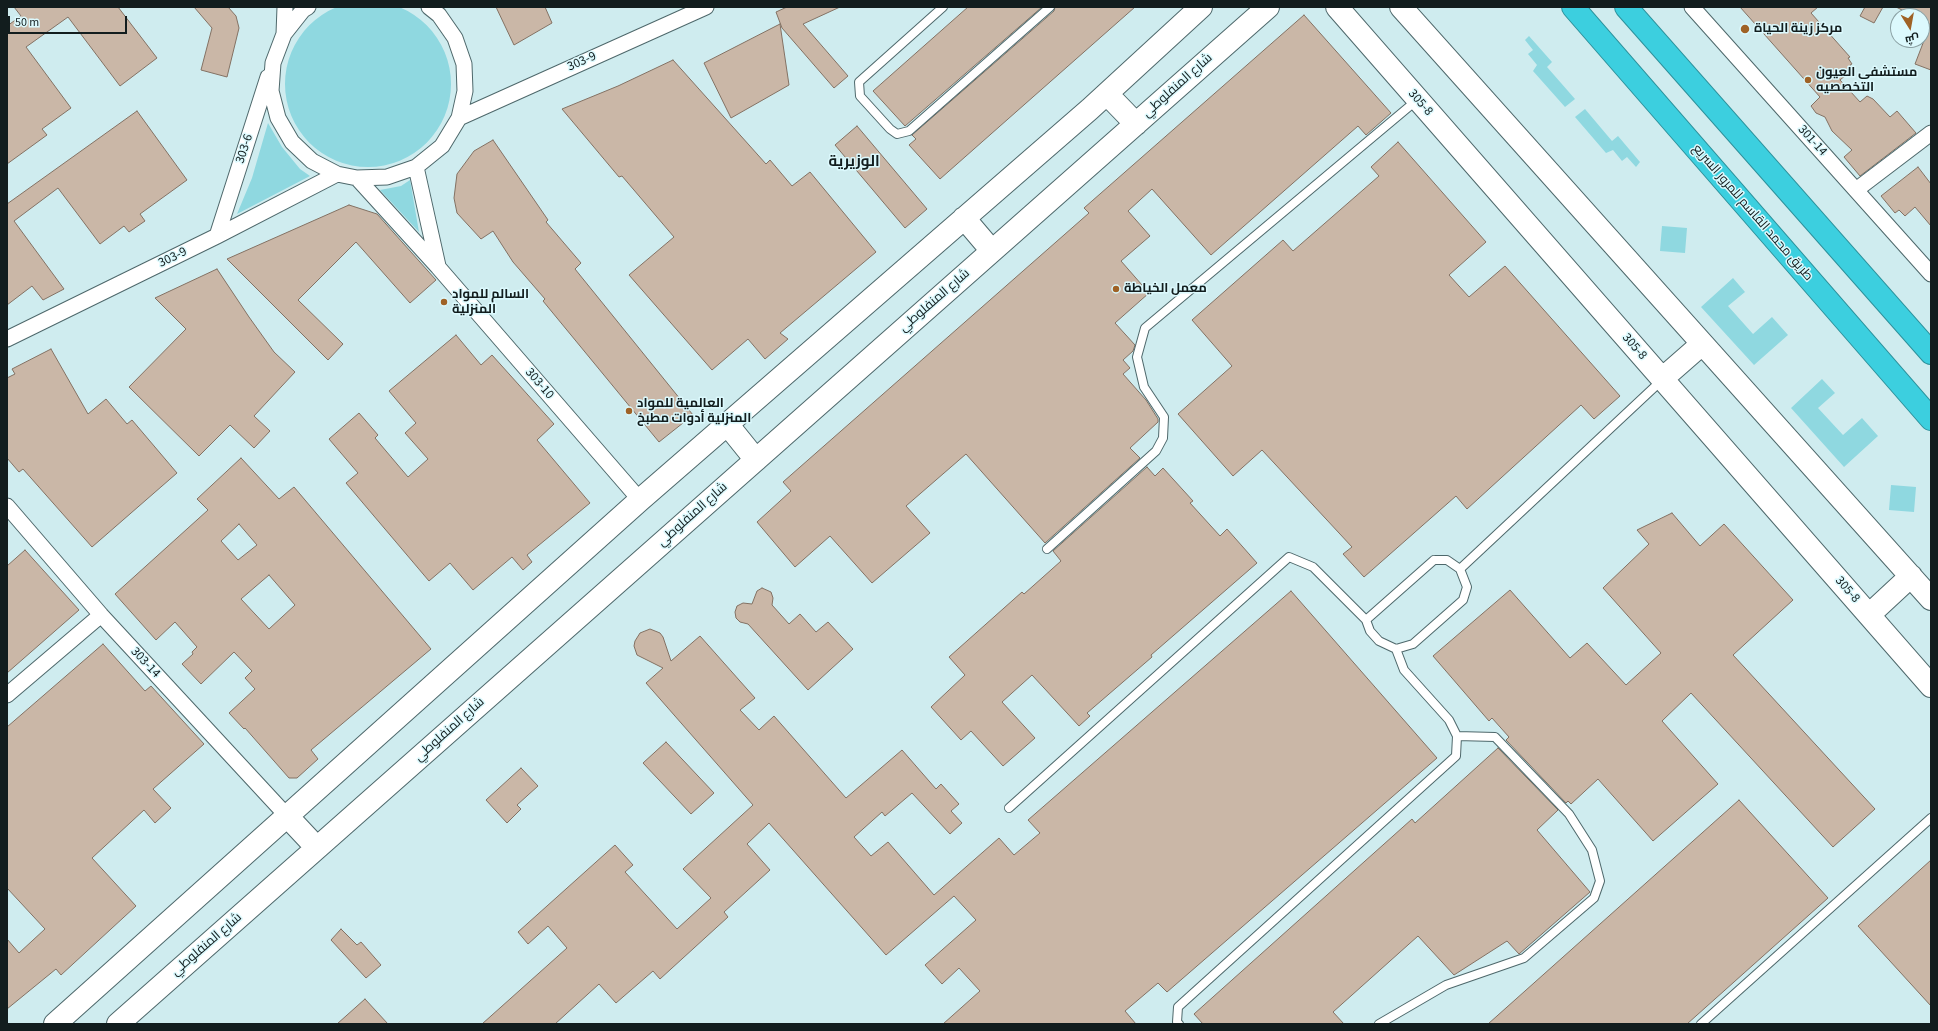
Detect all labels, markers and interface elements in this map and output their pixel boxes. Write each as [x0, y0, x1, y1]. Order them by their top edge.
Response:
scale bar [10, 8, 129, 34]
north arrow [1890, 8, 1930, 48]
text: 50 m [15, 14, 39, 31]
place label: مركز زينة الحياة [1754, 21, 1842, 37]
marker: مركز زينة الحياة [1739, 23, 1751, 35]
text: ش [1904, 31, 1921, 48]
street label: 303-9 [565, 49, 599, 75]
street label: شارع المنفلوطي [1140, 51, 1216, 121]
place label: مستشفى العيون التخصصيه [1816, 65, 1917, 96]
marker: مستشفى العيون التخصصيه [1803, 75, 1813, 85]
street label: 305-8 [1404, 87, 1436, 119]
street label: 301-14 [1794, 122, 1830, 160]
street label: 303-6 [233, 132, 257, 166]
street label: طريق محمد القاسم للمرور السريع [1688, 141, 1816, 285]
district label: الوزيرية [828, 154, 880, 172]
street label: 303-9 [156, 244, 190, 272]
street label: شارع المنفلوطي [897, 266, 973, 336]
place label: معمل الخياطة [1124, 281, 1207, 297]
marker: معمل الخياطة [1111, 284, 1121, 294]
place label: السالم للمواد المنزلية [452, 287, 529, 318]
marker: السالم للمواد المنزلية [439, 297, 449, 307]
street label: 305-8 [1618, 331, 1650, 363]
street label: 303-10 [521, 365, 557, 403]
place label: العالمية للمواد المنزلية أدوات مطبخ [637, 396, 751, 427]
marker: العالمية للمواد المنزلية أدوات مطبخ [624, 406, 634, 416]
street label: شارع المنفلوطي [655, 480, 731, 550]
street label: 305-8 [1831, 574, 1863, 606]
street label: 303-14 [127, 644, 163, 682]
street label: شارع المنفلوطي [412, 695, 488, 765]
street label: شارع المنفلوطي [169, 910, 245, 980]

